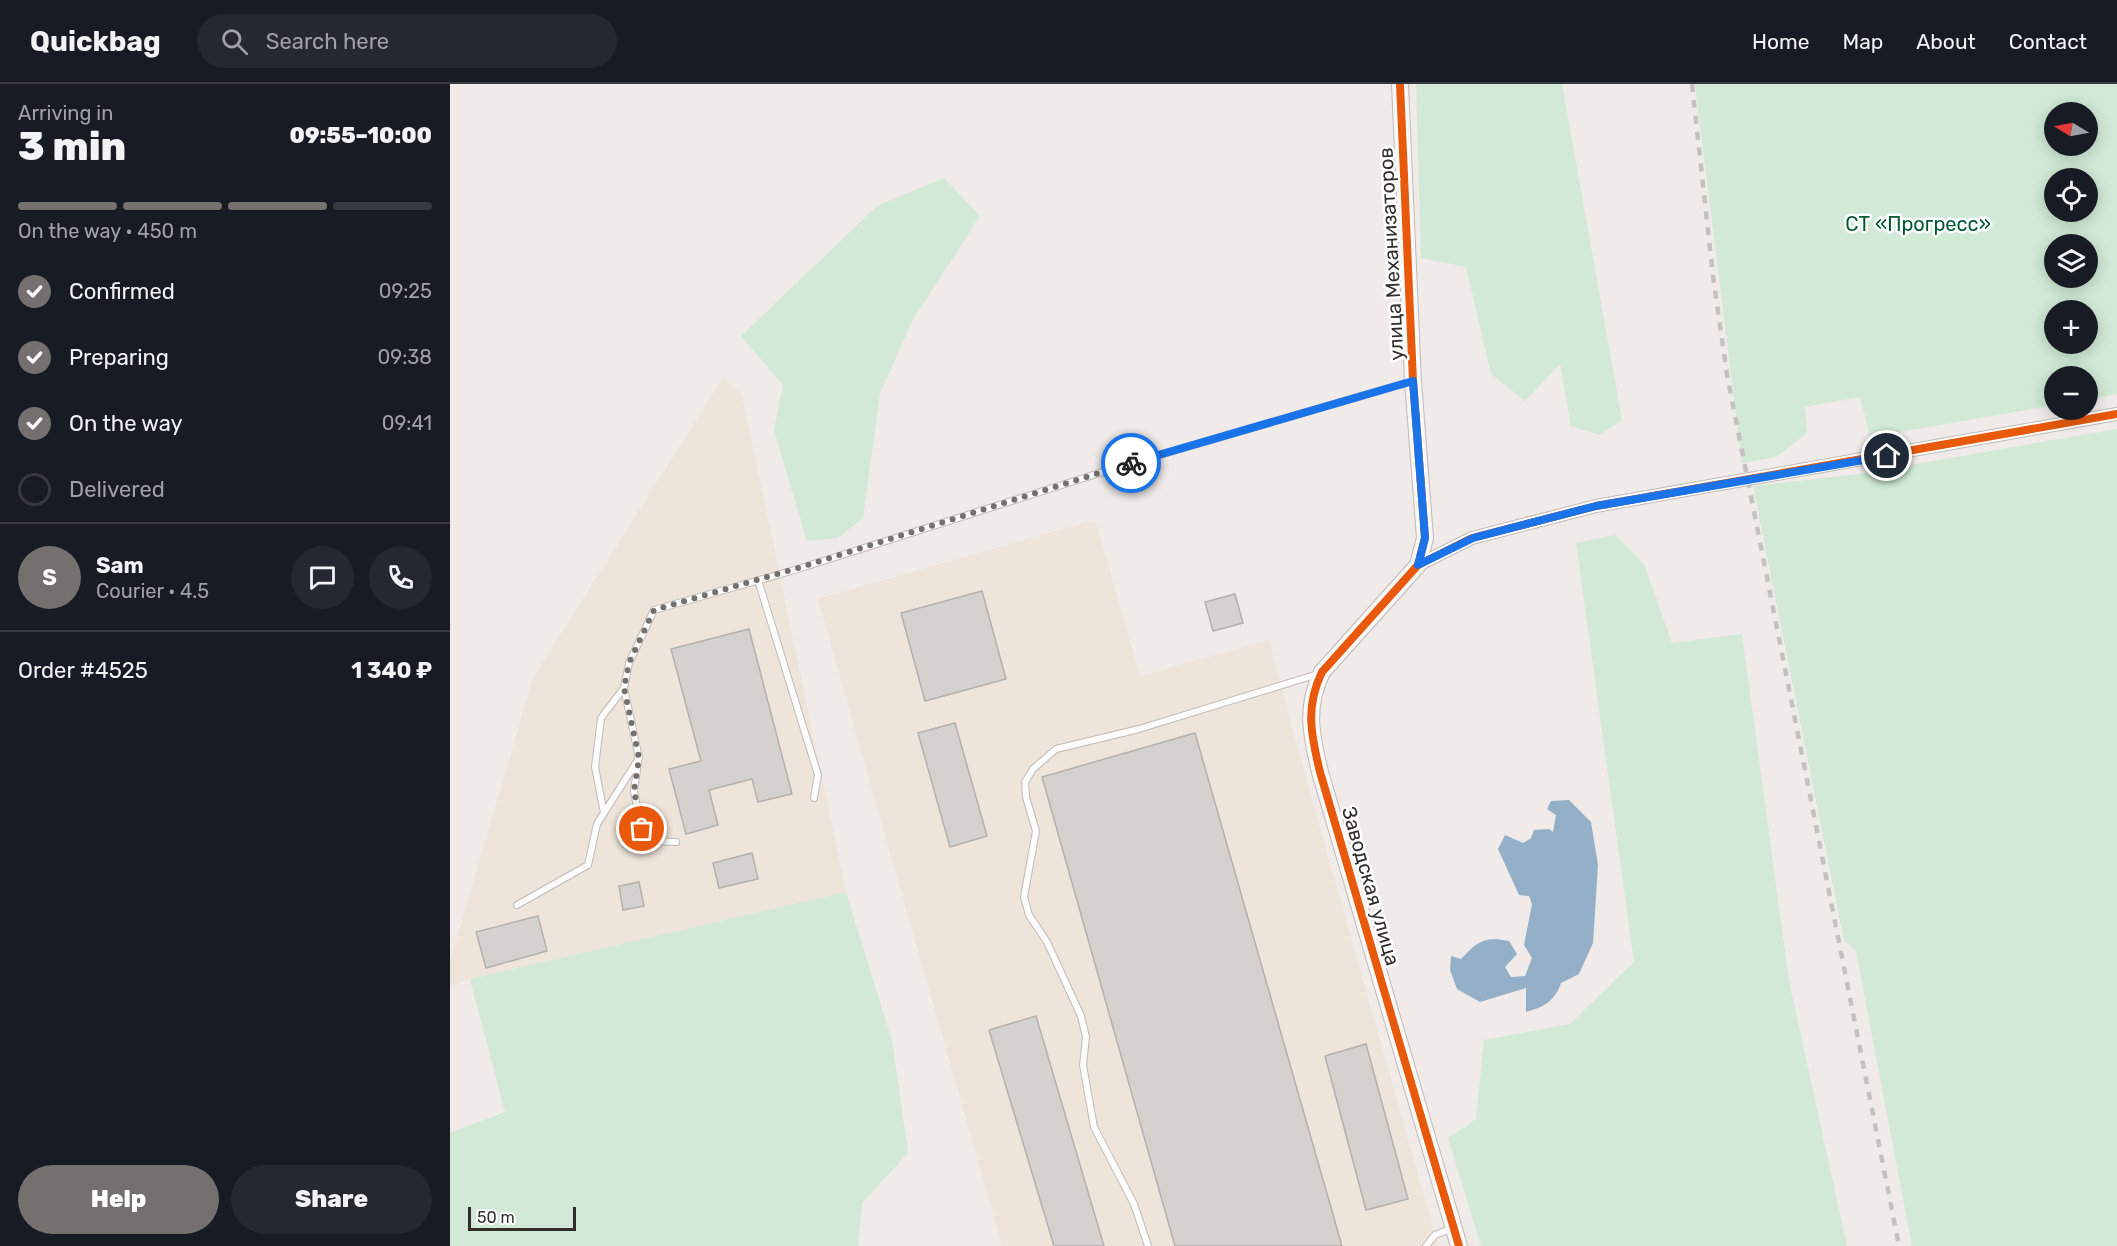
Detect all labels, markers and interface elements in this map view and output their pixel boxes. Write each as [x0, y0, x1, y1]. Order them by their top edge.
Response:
search box [197, 14, 617, 68]
text: Quickbag [30, 25, 161, 58]
icon: search [218, 25, 251, 58]
text: Search here [266, 28, 389, 55]
text: Home [1752, 29, 1809, 54]
text: Map [1842, 29, 1883, 54]
text: About [1916, 29, 1976, 54]
text: Contact [2009, 29, 2087, 54]
text: Arriving in [18, 101, 113, 125]
north arrow [2044, 102, 2098, 156]
map controls [2044, 102, 2098, 420]
text: 09:55–10:00 [290, 122, 432, 149]
text: 3 min [18, 124, 126, 170]
street label: улица Механизаторов [1373, 147, 1409, 361]
button: locate [2044, 168, 2098, 222]
park label: СТ «Прогресс» [1845, 212, 1991, 236]
text: On the way · 450 m [18, 219, 197, 243]
button: layers [2044, 234, 2098, 288]
icon: check [18, 275, 51, 308]
text: Confirmed [69, 278, 175, 305]
text: 09:25 [379, 279, 432, 303]
button: + [2044, 300, 2098, 354]
icon: check [18, 341, 51, 374]
text: Preparing [69, 344, 169, 371]
text: 09:38 [378, 345, 432, 369]
button: − [2044, 366, 2098, 420]
icon: check [18, 407, 51, 440]
text: On the way [69, 410, 183, 437]
text: 09:41 [382, 411, 432, 435]
pin [1861, 430, 1912, 481]
courier [1101, 433, 1161, 493]
icon: home [1870, 439, 1903, 472]
icon: bike [1115, 447, 1148, 480]
text: Delivered [69, 476, 165, 503]
button: chat [291, 546, 354, 609]
button: phone [369, 546, 432, 609]
text: Sam [96, 552, 144, 579]
text: S [42, 564, 57, 591]
text: Courier · 4.5 [96, 579, 209, 603]
text: Order #4525 [18, 657, 148, 684]
text: 1 340 ₽ [351, 657, 432, 684]
pin [616, 803, 667, 854]
street label: Заводская улица [1337, 804, 1405, 968]
icon: bag [625, 812, 658, 845]
button: Help [18, 1165, 219, 1234]
button: Share [231, 1165, 432, 1234]
scale bar [468, 1204, 576, 1232]
text: 50 m [477, 1208, 515, 1227]

